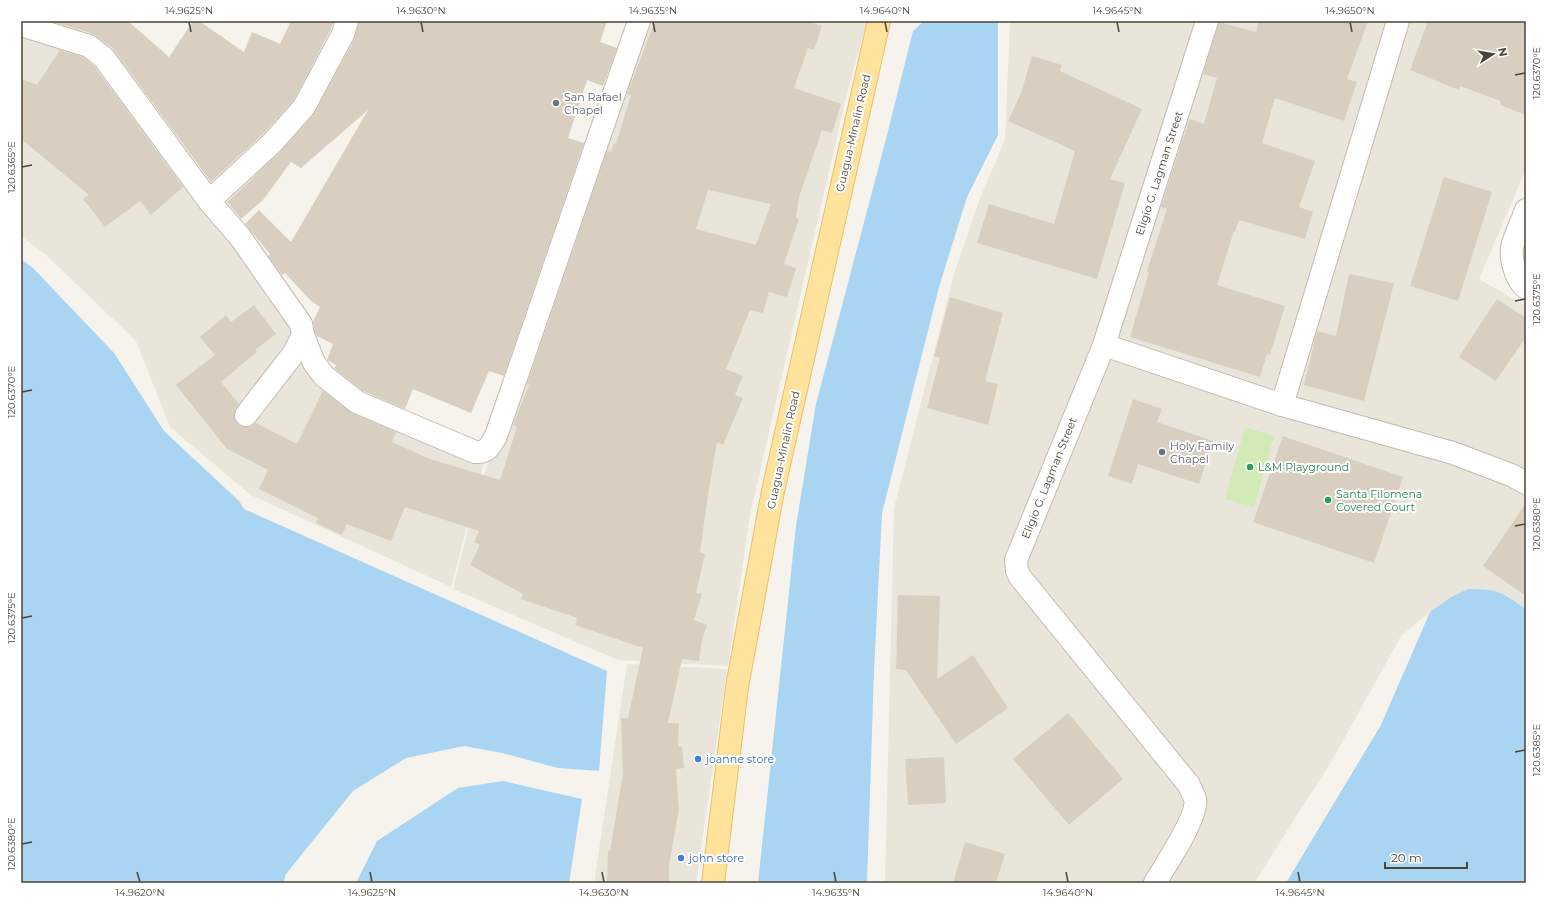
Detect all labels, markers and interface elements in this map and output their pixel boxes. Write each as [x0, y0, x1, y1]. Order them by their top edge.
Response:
text: 14.9625°N [165, 4, 213, 17]
text: 14.9630°N [396, 4, 446, 17]
text: 14.9635°N [629, 4, 677, 17]
text: 14.9640°N [860, 4, 910, 17]
text: 14.9645°N [1092, 4, 1142, 17]
text: 14.9650°N [1325, 4, 1375, 17]
north arrow [1473, 34, 1513, 74]
text: N [1495, 46, 1511, 58]
text: 120.6370°E [1530, 46, 1543, 99]
street label: Guagua-Minalin Road [833, 73, 873, 193]
place label: San Rafael Chapel [564, 90, 622, 117]
marker: San Rafael Chapel [551, 98, 561, 108]
street label: Eligio G. Lagman Street [1132, 109, 1186, 237]
text: 120.6365°E [5, 141, 18, 193]
text: 120.6375°E [1530, 273, 1543, 325]
text: 120.6370°E [5, 365, 18, 418]
street label: Guagua-Minalin Road [764, 390, 802, 510]
street label: Eligio G. Lagman Street [1018, 415, 1080, 541]
place label: Holy Family Chapel [1170, 439, 1234, 466]
marker: Holy Family Chapel [1157, 447, 1167, 457]
place label: L&M Playground [1258, 460, 1349, 474]
marker: L&M Playground [1245, 462, 1255, 472]
place label: Santa Filomena Covered Court [1336, 487, 1422, 514]
marker: Santa Filomena Covered Court [1323, 495, 1333, 505]
text: 120.6380°E [1530, 497, 1543, 551]
text: 120.6375°E [5, 592, 18, 644]
text: 120.6385°E [1530, 724, 1543, 776]
place label: joanne store [705, 752, 775, 766]
marker: joanne store [693, 754, 703, 764]
text: 120.6380°E [5, 817, 18, 871]
scale bar [1385, 844, 1467, 870]
text: 20 m [1391, 850, 1422, 865]
place label: john store [688, 851, 744, 865]
marker: john store [676, 853, 686, 863]
text: 14.9620°N [115, 886, 165, 899]
text: 14.9625°N [348, 886, 396, 899]
text: 14.9630°N [579, 886, 629, 899]
text: 14.9635°N [812, 886, 860, 899]
text: 14.9640°N [1043, 886, 1093, 899]
text: 14.9645°N [1275, 886, 1325, 899]

